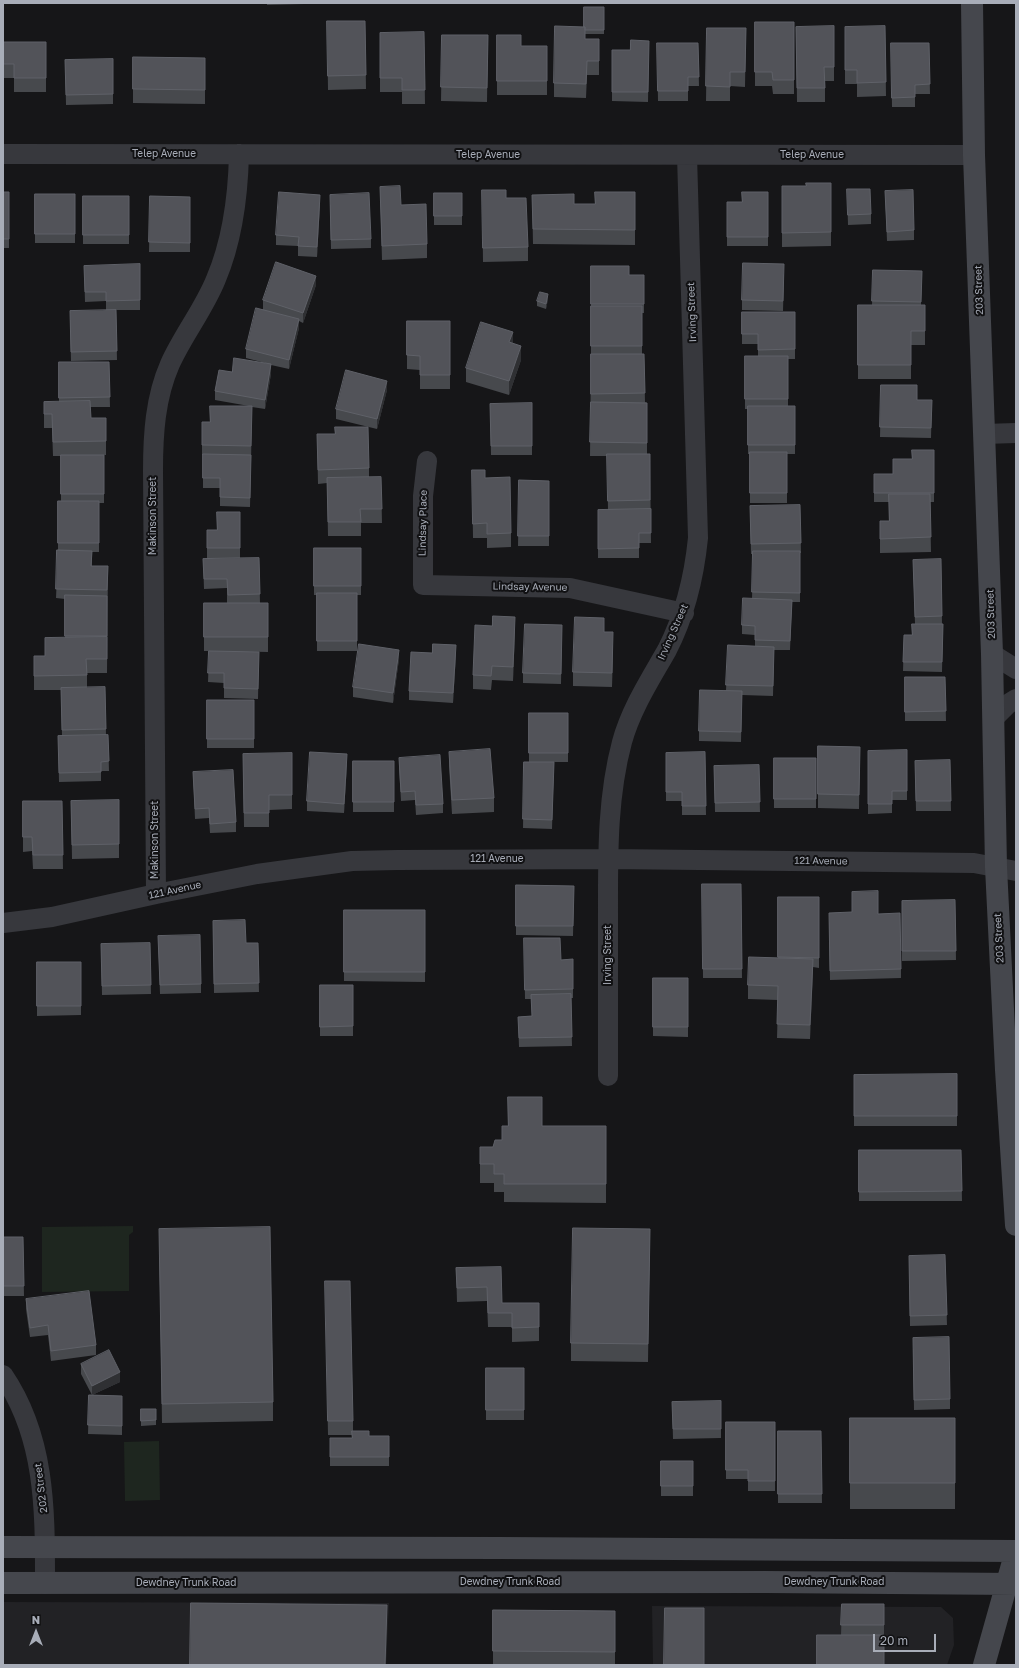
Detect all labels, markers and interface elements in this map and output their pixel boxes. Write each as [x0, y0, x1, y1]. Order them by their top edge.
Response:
street label: Telep Avenue [132, 148, 196, 160]
street label: Telep Avenue [456, 149, 520, 161]
street label: Telep Avenue [780, 149, 844, 161]
street label: 203 Street [972, 265, 986, 315]
street label: Irving Street [685, 282, 699, 342]
street label: Makinson Street [147, 477, 159, 555]
street label: Lindsay Place [416, 490, 430, 556]
street label: Lindsay Avenue [492, 580, 568, 594]
street label: 203 Street [984, 589, 998, 639]
street label: Irving Street [655, 602, 691, 662]
street label: Makinson Street [149, 801, 161, 879]
street label: 121 Avenue [470, 853, 524, 865]
street label: 121 Avenue [794, 855, 848, 867]
street label: 121 Avenue [148, 879, 202, 901]
street label: 203 Street [992, 913, 1006, 963]
street label: Irving Street [602, 925, 614, 985]
street label: 202 Street [32, 1463, 50, 1513]
street label: Dewdney Trunk Road [460, 1576, 560, 1588]
street label: Dewdney Trunk Road [784, 1576, 884, 1588]
street label: Dewdney Trunk Road [136, 1577, 236, 1589]
north arrow [16, 1612, 56, 1652]
text: N [32, 1613, 40, 1626]
scale bar [875, 1626, 938, 1652]
text: 20 m [880, 1633, 908, 1648]

